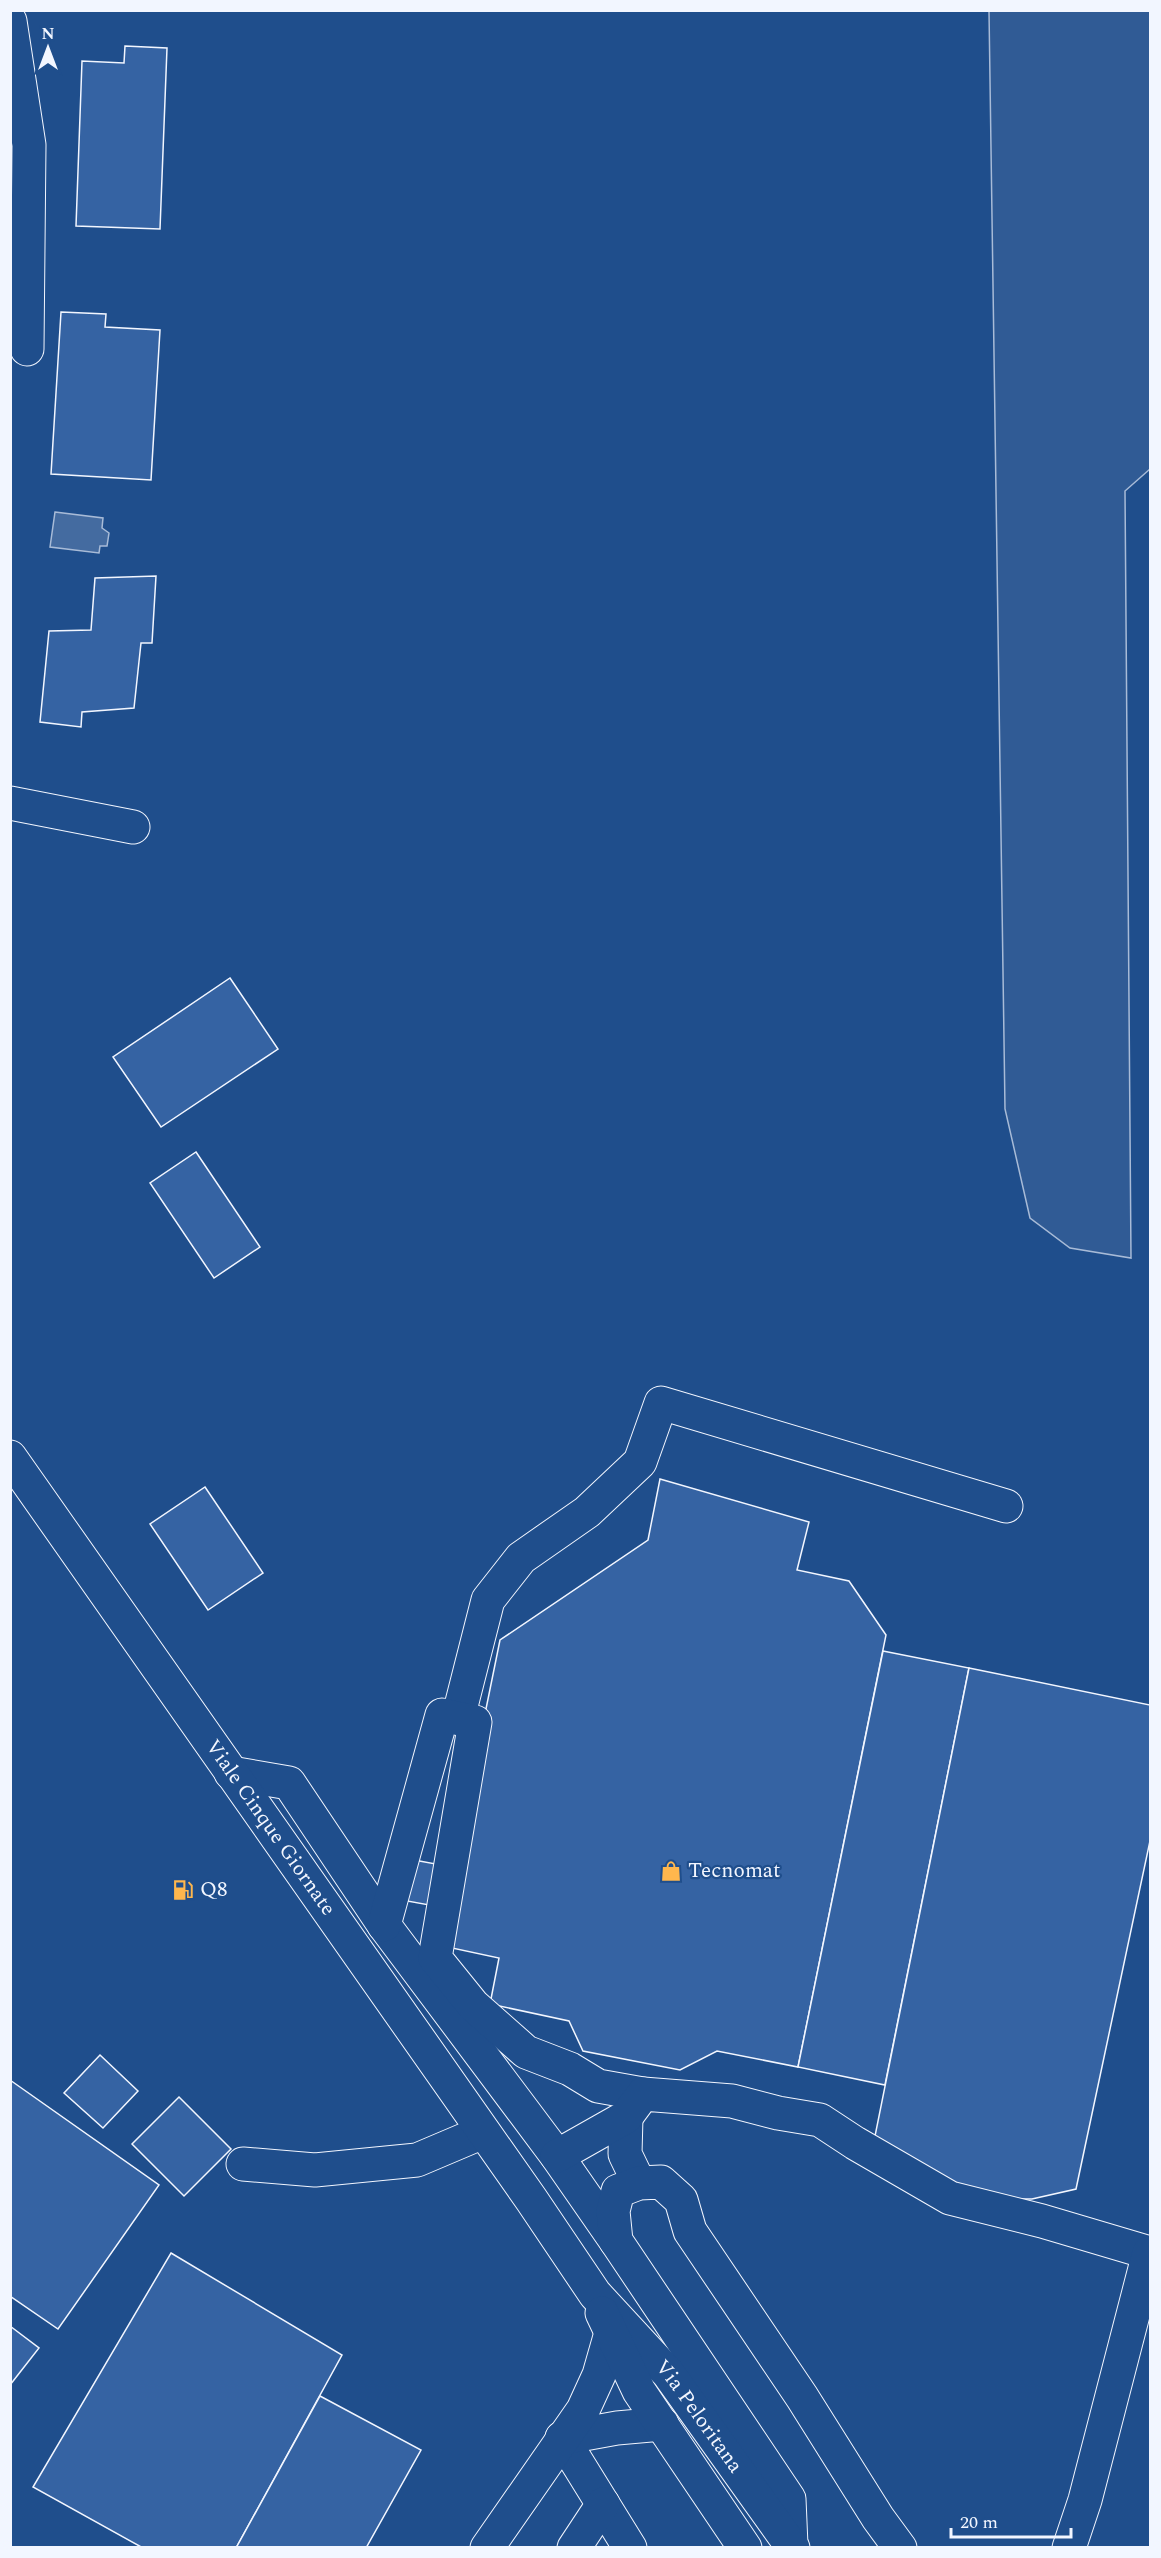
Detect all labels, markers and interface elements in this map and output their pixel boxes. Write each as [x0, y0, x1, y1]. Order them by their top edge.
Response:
north arrow [18, 18, 78, 78]
text: N [41, 22, 55, 46]
street label: Viale Cinque Giornate [197, 1733, 344, 1923]
place label: Tecnomat [688, 1855, 781, 1887]
shop icon: Tecnomat [659, 1859, 683, 1883]
place label: Q8 [200, 1874, 227, 1906]
fuel station icon: Q8 [171, 1878, 195, 1902]
street label: Via Peloritana [647, 2352, 751, 2480]
scale bar [951, 2501, 1071, 2539]
text: 20 m [960, 2509, 998, 2536]

